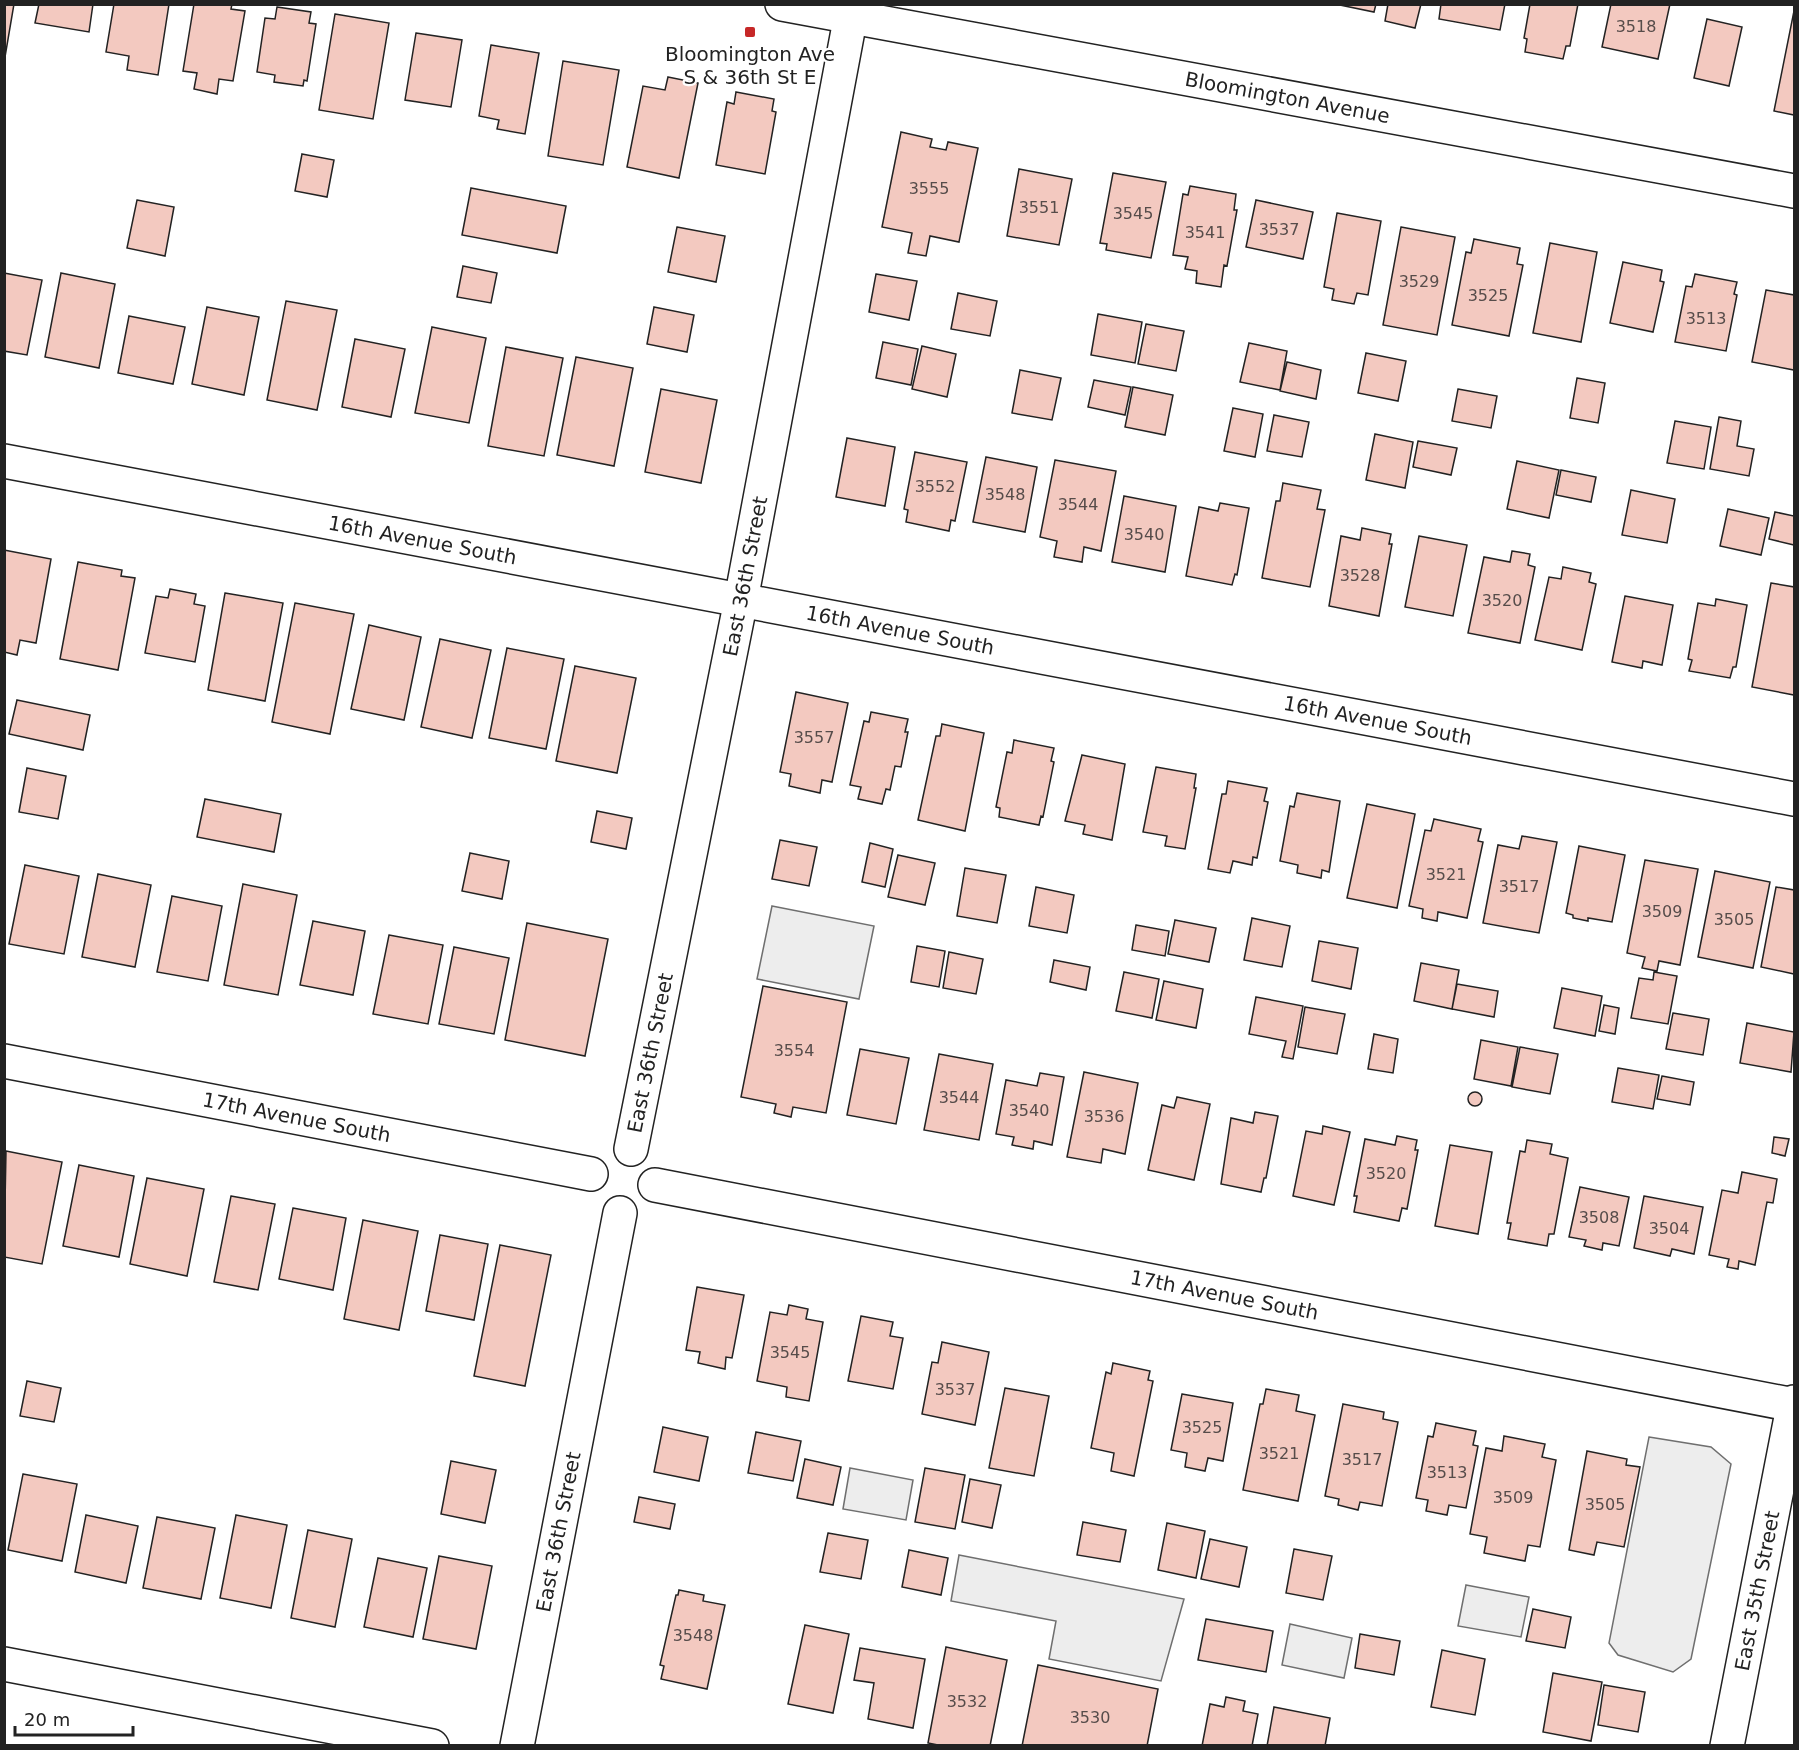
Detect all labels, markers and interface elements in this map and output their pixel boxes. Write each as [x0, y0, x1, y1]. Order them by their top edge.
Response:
house number: 3518 [1616, 17, 1656, 36]
marker: Bloomington Ave S & 36th St E [743, 25, 757, 39]
place label: Bloomington Ave S & 36th St E [665, 42, 835, 89]
street label: Bloomington Avenue [1183, 67, 1392, 128]
house number: 3555 [909, 179, 949, 198]
house number: 3551 [1019, 198, 1059, 217]
house number: 3545 [1113, 204, 1153, 223]
house number: 3537 [1259, 220, 1299, 239]
house number: 3541 [1185, 223, 1225, 242]
house number: 3529 [1399, 272, 1439, 291]
house number: 3525 [1468, 286, 1508, 305]
house number: 3513 [1686, 309, 1726, 328]
house number: 3552 [915, 477, 955, 496]
house number: 3548 [985, 485, 1025, 504]
street label: East 36th Street [718, 494, 772, 659]
house number: 3544 [1058, 495, 1098, 514]
street label: 16th Avenue South [326, 511, 519, 570]
house number: 3540 [1124, 525, 1164, 544]
house number: 3528 [1340, 566, 1380, 585]
house number: 3520 [1482, 591, 1522, 610]
street label: 16th Avenue South [804, 601, 996, 660]
street label: 16th Avenue South [1282, 691, 1474, 750]
house number: 3557 [794, 728, 834, 747]
house number: 3521 [1426, 865, 1466, 884]
house number: 3517 [1499, 877, 1539, 896]
house number: 3509 [1642, 902, 1682, 921]
house number: 3505 [1714, 910, 1754, 929]
street label: East 36th Street [623, 971, 678, 1135]
house number: 3554 [774, 1041, 814, 1060]
street label: 17th Avenue South [200, 1087, 393, 1147]
house number: 3544 [939, 1088, 979, 1107]
house number: 3540 [1009, 1101, 1049, 1120]
house number: 3536 [1084, 1107, 1124, 1126]
house number: 3520 [1366, 1164, 1406, 1183]
house number: 3508 [1579, 1208, 1619, 1227]
house number: 3504 [1649, 1219, 1689, 1238]
street label: 17th Avenue South [1128, 1265, 1321, 1325]
house number: 3545 [770, 1343, 810, 1362]
house number: 3537 [935, 1380, 975, 1399]
house number: 3525 [1182, 1418, 1222, 1437]
house number: 3521 [1259, 1444, 1299, 1463]
street label: East 36th Street [531, 1450, 586, 1614]
house number: 3517 [1342, 1450, 1382, 1469]
house number: 3513 [1427, 1463, 1467, 1482]
house number: 3509 [1493, 1488, 1533, 1507]
house number: 3505 [1585, 1495, 1625, 1514]
street label: East 35th Street [1730, 1509, 1785, 1673]
house number: 3548 [673, 1626, 713, 1645]
house number: 3532 [947, 1692, 987, 1711]
scale bar [15, 1699, 134, 1737]
house number: 3530 [1070, 1708, 1110, 1727]
text: 20 m [24, 1709, 70, 1730]

